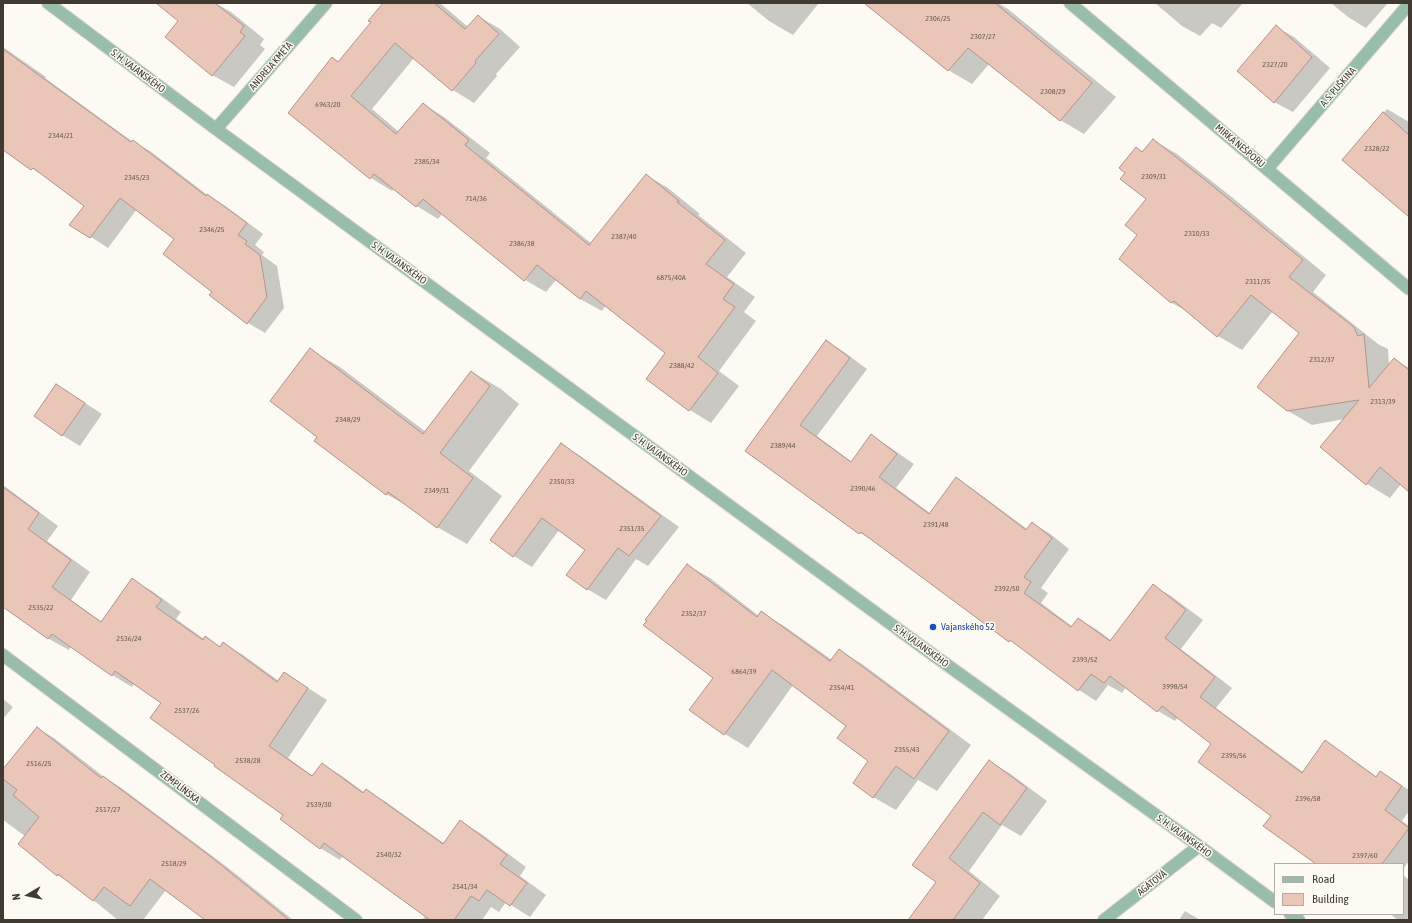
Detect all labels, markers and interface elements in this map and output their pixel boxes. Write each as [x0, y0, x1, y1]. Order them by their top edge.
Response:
house number: 2306/25 [925, 13, 951, 23]
house number: 2307/27 [970, 31, 996, 41]
street label: ANDREJA KMEŤA [247, 39, 295, 93]
street label: S. H. VAJANSKÉHO [108, 47, 168, 95]
house number: 2327/20 [1262, 59, 1288, 69]
street label: A. S. PUŠKINA [1318, 65, 1358, 109]
house number: 2308/29 [1040, 86, 1066, 96]
house number: 6963/20 [315, 99, 341, 109]
street label: MIRKA NEŠPORU [1213, 122, 1267, 170]
house number: 2344/21 [48, 130, 74, 140]
house number: 2328/22 [1364, 143, 1390, 153]
house number: 2385/34 [414, 156, 440, 166]
house number: 2309/31 [1141, 171, 1167, 181]
house number: 2345/23 [124, 172, 150, 182]
house number: 714/36 [465, 193, 487, 203]
house number: 2346/25 [199, 224, 225, 234]
house number: 2310/33 [1184, 228, 1210, 238]
house number: 2387/40 [611, 231, 637, 241]
house number: 2386/38 [509, 238, 535, 248]
street label: S. H. VAJANSKÉHO [369, 239, 429, 287]
house number: 6875/40A [656, 272, 686, 282]
house number: 2311/35 [1245, 276, 1271, 286]
house number: 2312/37 [1309, 354, 1335, 364]
house number: 2388/42 [669, 360, 695, 370]
house number: 2313/39 [1370, 396, 1396, 406]
house number: 2348/29 [335, 414, 361, 424]
street label: S. H. VAJANSKÉHO [630, 431, 690, 479]
house number: 2389/44 [770, 440, 796, 450]
house number: 2350/33 [549, 476, 575, 486]
house number: 2390/46 [850, 483, 876, 493]
house number: 2349/31 [424, 485, 450, 495]
house number: 2391/48 [923, 519, 949, 529]
house number: 2351/35 [619, 523, 645, 533]
house number: 2392/50 [994, 583, 1020, 593]
house number: 2535/22 [28, 602, 54, 612]
house number: 2352/37 [681, 608, 707, 618]
place label: Vajanského 52 [941, 621, 995, 633]
street label: S. H. VAJANSKÉHO [891, 622, 951, 670]
marker: Vajanského 52 [928, 622, 938, 632]
house number: 2536/24 [116, 633, 142, 643]
house number: 2393/52 [1072, 654, 1098, 664]
house number: 6864/39 [731, 666, 757, 676]
house number: 3998/54 [1162, 681, 1188, 691]
house number: 2354/41 [829, 682, 855, 692]
house number: 2537/26 [174, 705, 200, 715]
house number: 2355/43 [894, 744, 920, 754]
house number: 2395/56 [1221, 750, 1247, 760]
house number: 2538/28 [235, 755, 261, 765]
house number: 2516/25 [26, 758, 52, 768]
street label: ZEMPLÍNSKA [158, 768, 202, 806]
house number: 2396/58 [1295, 793, 1321, 803]
house number: 2539/30 [306, 799, 332, 809]
house number: 2517/27 [95, 804, 121, 814]
street label: S. H. VAJANSKÉHO [1154, 812, 1214, 860]
house number: 2540/32 [376, 849, 402, 859]
house number: 2397/60 [1352, 850, 1378, 860]
house number: 2518/29 [161, 858, 187, 868]
legend [1274, 863, 1404, 915]
street label: AGÁTOVÁ [1135, 868, 1169, 898]
text: Road [1312, 872, 1335, 886]
north arrow [8, 875, 48, 915]
house number: 2541/34 [452, 881, 478, 891]
text: Building [1312, 892, 1349, 906]
text: N [10, 893, 23, 901]

